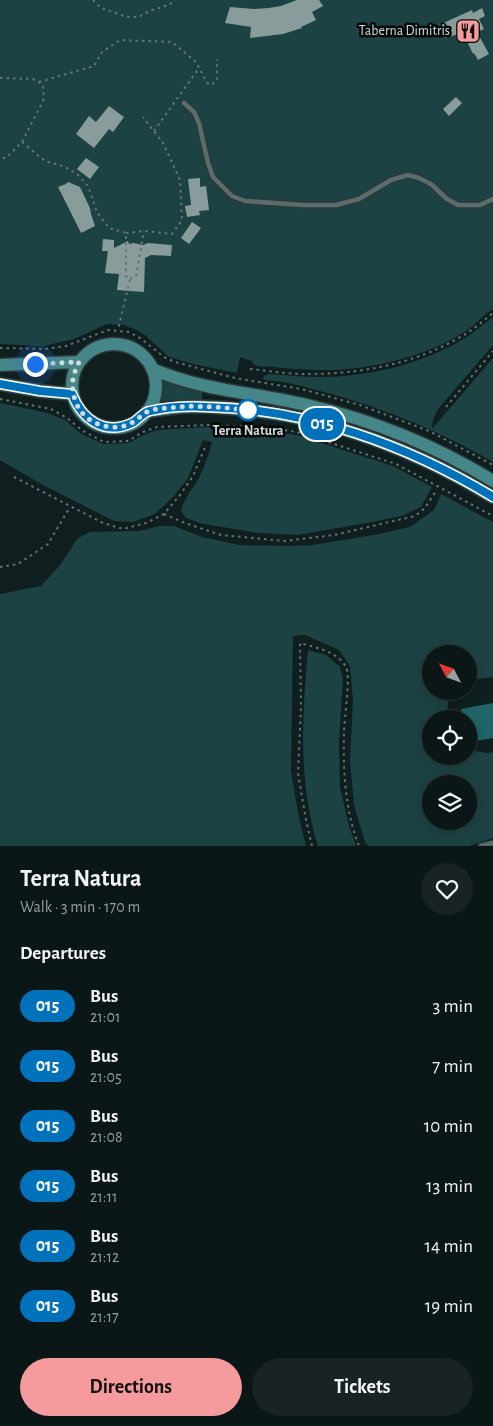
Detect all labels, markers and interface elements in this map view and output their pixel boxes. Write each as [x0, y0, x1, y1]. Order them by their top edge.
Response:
restaurant icon: Taberna Dimitris [455, 18, 481, 44]
place label: Taberna Dimitris [359, 24, 450, 38]
your location [23, 352, 48, 377]
marker: Terra Natura [237, 399, 259, 421]
line badge: 015 [293, 408, 351, 440]
text: 015 [310, 415, 334, 433]
place label: Terra Natura [213, 424, 284, 438]
north arrow [422, 645, 478, 700]
map controls [422, 645, 477, 830]
button: locate [422, 710, 477, 765]
button: layers [422, 775, 477, 830]
button: heart [421, 863, 473, 915]
text: Terra Natura [20, 867, 142, 891]
text: Walk · 3 min · 170 m [20, 899, 140, 915]
text: Departures [20, 944, 106, 963]
text: Bus [90, 987, 118, 1006]
text: 015 [36, 997, 59, 1015]
text: 3 min [432, 997, 473, 1016]
text: 21:01 [90, 1009, 120, 1025]
text: Bus [90, 1047, 118, 1066]
text: 015 [36, 1057, 59, 1075]
text: 7 min [432, 1057, 473, 1076]
text: 21:05 [90, 1069, 122, 1085]
text: Bus [90, 1107, 118, 1126]
text: 015 [36, 1117, 59, 1135]
text: 10 min [424, 1117, 473, 1136]
text: 21:08 [90, 1129, 122, 1145]
text: Bus [90, 1167, 118, 1186]
text: 015 [36, 1177, 59, 1195]
text: 13 min [426, 1177, 473, 1196]
text: 21:11 [90, 1189, 117, 1205]
text: Bus [90, 1227, 118, 1246]
text: 015 [36, 1237, 59, 1255]
text: 14 min [425, 1237, 473, 1256]
text: 21:12 [90, 1249, 119, 1265]
text: Bus [90, 1287, 118, 1306]
text: 015 [36, 1297, 59, 1315]
text: 19 min [425, 1297, 473, 1316]
text: 21:17 [90, 1309, 119, 1325]
button: Directions [20, 1358, 242, 1416]
button: Tickets [252, 1358, 473, 1416]

